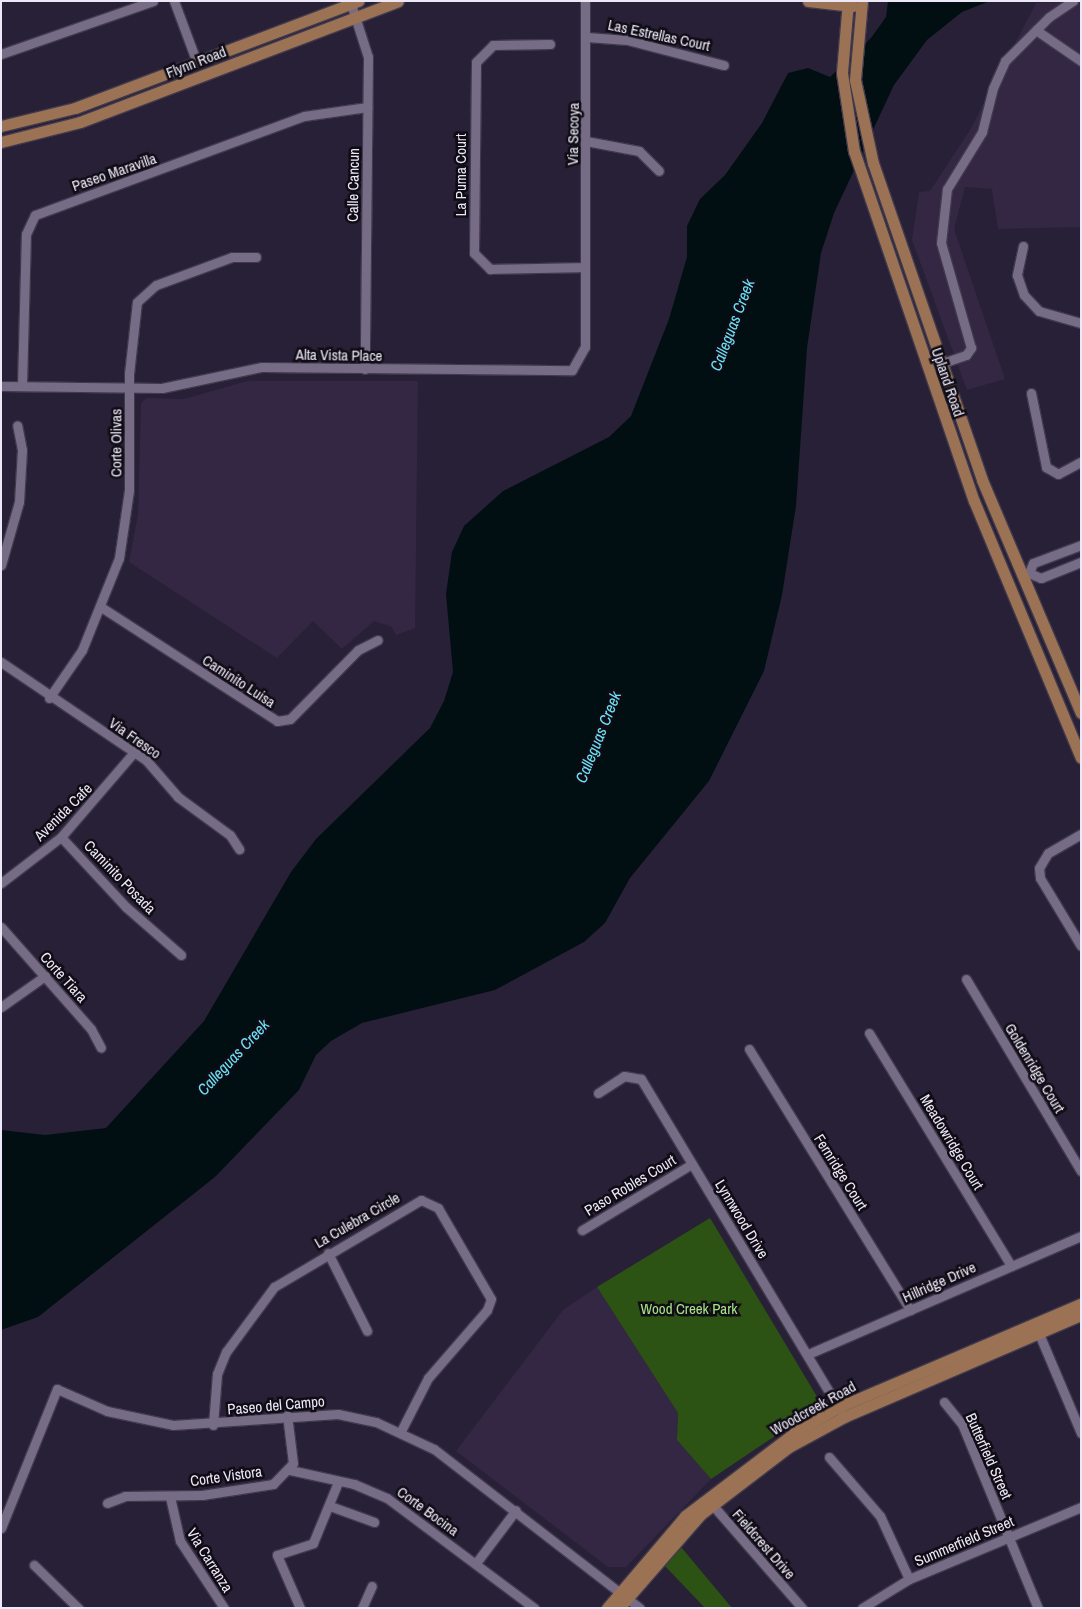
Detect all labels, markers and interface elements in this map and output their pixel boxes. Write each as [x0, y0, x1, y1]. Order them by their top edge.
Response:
street label: Las Estrellas Court [606, 15, 712, 55]
street label: Flynn Road [163, 42, 229, 82]
street label: Via Secoya [563, 102, 583, 166]
street label: La Puma Court [452, 134, 470, 216]
street label: Calle Cancun [343, 148, 363, 222]
street label: Paseo Maravilla [69, 149, 159, 195]
water label: Calleguas Creek [706, 276, 758, 374]
street label: Alta Vista Place [296, 345, 382, 365]
street label: Upland Road [928, 345, 968, 419]
street label: Corte Olivas [107, 409, 125, 477]
street label: Caminito Luisa [199, 651, 279, 711]
water label: Calleguas Creek [571, 688, 625, 786]
street label: Via Fresco [106, 714, 164, 762]
street label: Avenida Cafe [30, 779, 96, 845]
street label: Caminito Posada [81, 837, 159, 917]
street label: Corte Tiara [37, 948, 91, 1006]
water label: Calleguas Creek [193, 1015, 273, 1099]
street label: Goldenridge Court [1001, 1020, 1069, 1116]
street label: Meadowridge Court [916, 1091, 988, 1193]
street label: Fernridge Court [811, 1131, 871, 1213]
street label: Paso Robles Court [581, 1151, 679, 1219]
street label: Lynnwood Drive [712, 1176, 772, 1262]
street label: La Culebra Circle [311, 1188, 403, 1252]
street label: Hillridge Drive [899, 1258, 979, 1306]
park label: Wood Creek Park [641, 1300, 737, 1318]
street label: Woodcreek Road [767, 1377, 859, 1439]
street label: Paseo del Campo [227, 1392, 325, 1418]
street label: Butterfield Street [962, 1410, 1016, 1502]
street label: Corte Vistora [189, 1462, 263, 1490]
street label: Corte Bocina [394, 1483, 462, 1539]
street label: Fieldcrest Drive [729, 1505, 799, 1583]
street label: Summerfield Street [912, 1512, 1016, 1570]
street label: Via Carranza [183, 1525, 237, 1595]

